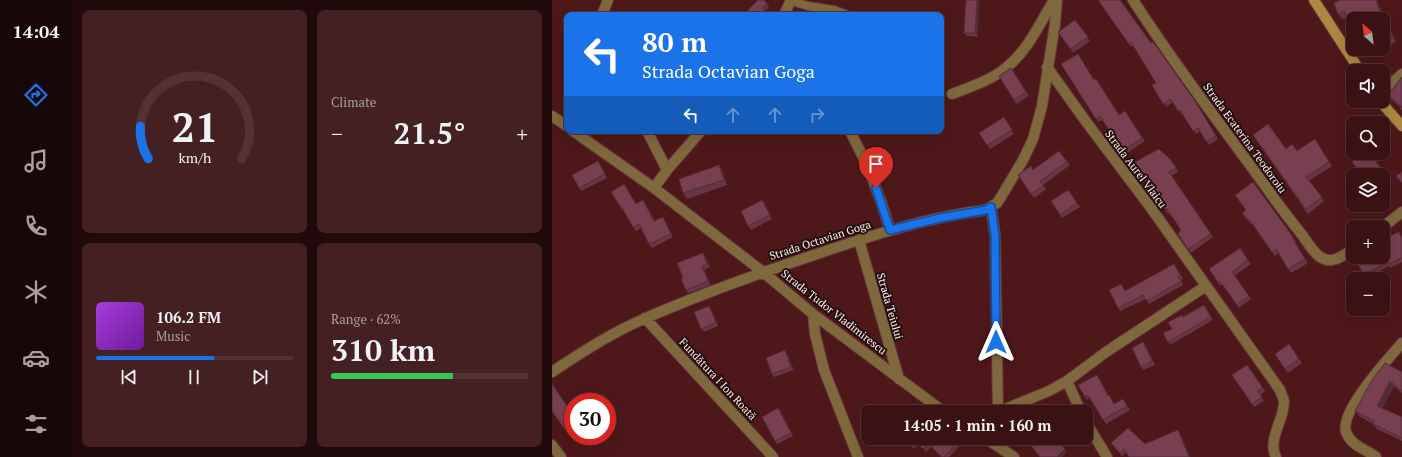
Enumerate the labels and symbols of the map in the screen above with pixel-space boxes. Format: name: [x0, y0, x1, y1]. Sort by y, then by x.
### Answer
north arrow: [1346, 12, 1390, 56]
street label: Strada Ecaterina Teodoroiu: [1200, 80, 1290, 196]
street label: Strada Aurel Vlaicu: [1102, 127, 1170, 211]
pin: [859, 147, 893, 188]
street label: Strada Octavian Goga: [768, 217, 873, 263]
street label: Strada Tudor Vladimirescu: [778, 266, 890, 358]
street label: Strada Teiului: [874, 271, 906, 341]
position arrow: [975, 321, 1017, 363]
street label: Fundătura I Ion Roată: [676, 335, 760, 423]
speed limit sign: 30: [564, 393, 616, 445]

